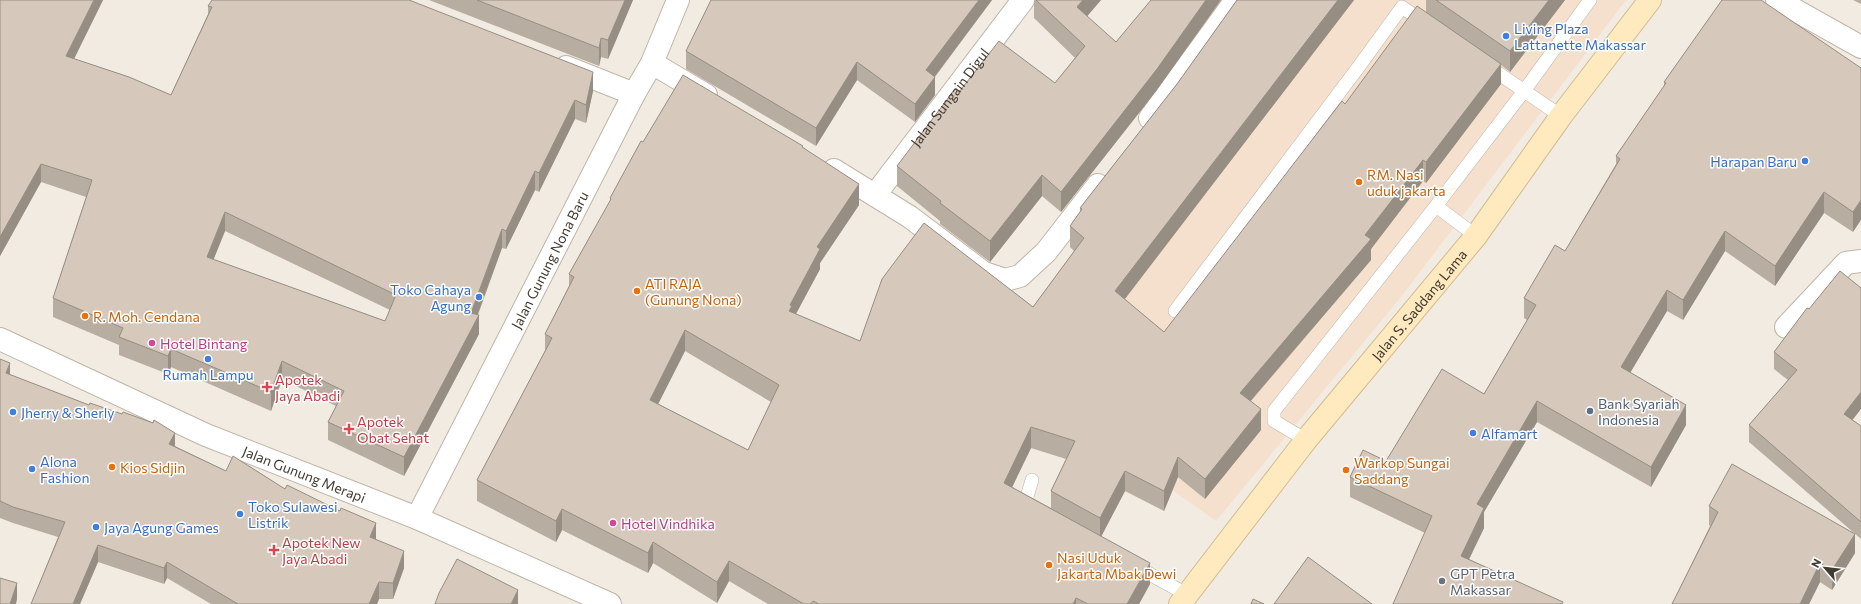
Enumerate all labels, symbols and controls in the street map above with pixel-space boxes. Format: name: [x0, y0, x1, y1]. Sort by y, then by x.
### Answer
place label: Living Plaza Lattanette Makassar: [1514, 20, 1646, 53]
marker: Living Plaza Lattanette Makassar: [1501, 31, 1511, 41]
street label: Jalan Sungain Digul: [907, 44, 992, 150]
place label: Harapan Baru: [1710, 153, 1797, 170]
marker: Harapan Baru: [1800, 156, 1810, 166]
place label: RM. Nasi uduk jakarta: [1367, 166, 1445, 199]
marker: RM. Nasi uduk jakarta: [1354, 177, 1364, 187]
street label: Jalan Gunung Nona Baru: [507, 188, 591, 331]
street label: Jalan S. Saddang Lama: [1368, 246, 1470, 364]
place label: ATI RAJA (Gunung Nona): [645, 275, 742, 308]
place label: Toko Cahaya Agung: [390, 281, 471, 314]
marker: ATI RAJA (Gunung Nona): [632, 286, 642, 296]
marker: Toko Cahaya Agung: [474, 292, 484, 302]
place label: R. Moh. Cendana: [93, 308, 200, 325]
marker: R. Moh. Cendana: [80, 311, 90, 321]
place label: Hotel Bintang: [160, 335, 248, 352]
marker: Hotel Bintang: [147, 338, 157, 348]
marker: Rumah Lampu: [203, 354, 213, 364]
place label: Rumah Lampu: [162, 366, 254, 383]
place label: Apotek Jaya Abadi: [275, 371, 340, 404]
marker: Apotek Jaya Abadi: [262, 382, 272, 392]
place label: Bank Syariah Indonesia: [1598, 395, 1680, 428]
place label: Jherry & Sherly: [21, 404, 115, 421]
marker: Bank Syariah Indonesia: [1585, 406, 1595, 416]
marker: Jherry & Sherly: [8, 407, 18, 417]
place label: Apotek Obat Sehat: [357, 413, 429, 446]
marker: Apotek Obat Sehat: [344, 424, 354, 434]
place label: Alfamart: [1481, 425, 1538, 442]
marker: Alfamart: [1468, 428, 1478, 438]
street label: Jalan Gunung Merapi: [240, 442, 368, 506]
place label: Alona Fashion: [40, 453, 89, 486]
place label: Warkop Sungai Saddang: [1354, 454, 1450, 487]
place label: Kios Sidjin: [120, 459, 185, 476]
marker: Kios Sidjin: [107, 462, 117, 472]
marker: Alona Fashion: [27, 464, 37, 474]
marker: Warkop Sungai Saddang: [1341, 465, 1351, 475]
place label: Toko Sulawesi Listrik: [248, 498, 338, 531]
marker: Toko Sulawesi Listrik: [235, 509, 245, 519]
place label: Hotel Vindhika: [621, 515, 715, 532]
marker: Hotel Vindhika: [608, 518, 618, 528]
place label: Jaya Agung Games: [104, 519, 219, 536]
marker: Jaya Agung Games: [91, 522, 101, 532]
place label: Apotek New Jaya Abadi: [282, 534, 360, 567]
marker: Apotek New Jaya Abadi: [269, 545, 279, 555]
north arrow: [1805, 548, 1845, 588]
place label: Nasi Uduk Jakarta Mbak Dewi: [1057, 549, 1176, 582]
text: N: [1808, 556, 1823, 570]
marker: Nasi Uduk Jakarta Mbak Dewi: [1044, 560, 1054, 570]
place label: GPT Petra Makassar: [1450, 565, 1515, 598]
marker: GPT Petra Makassar: [1437, 576, 1447, 586]

